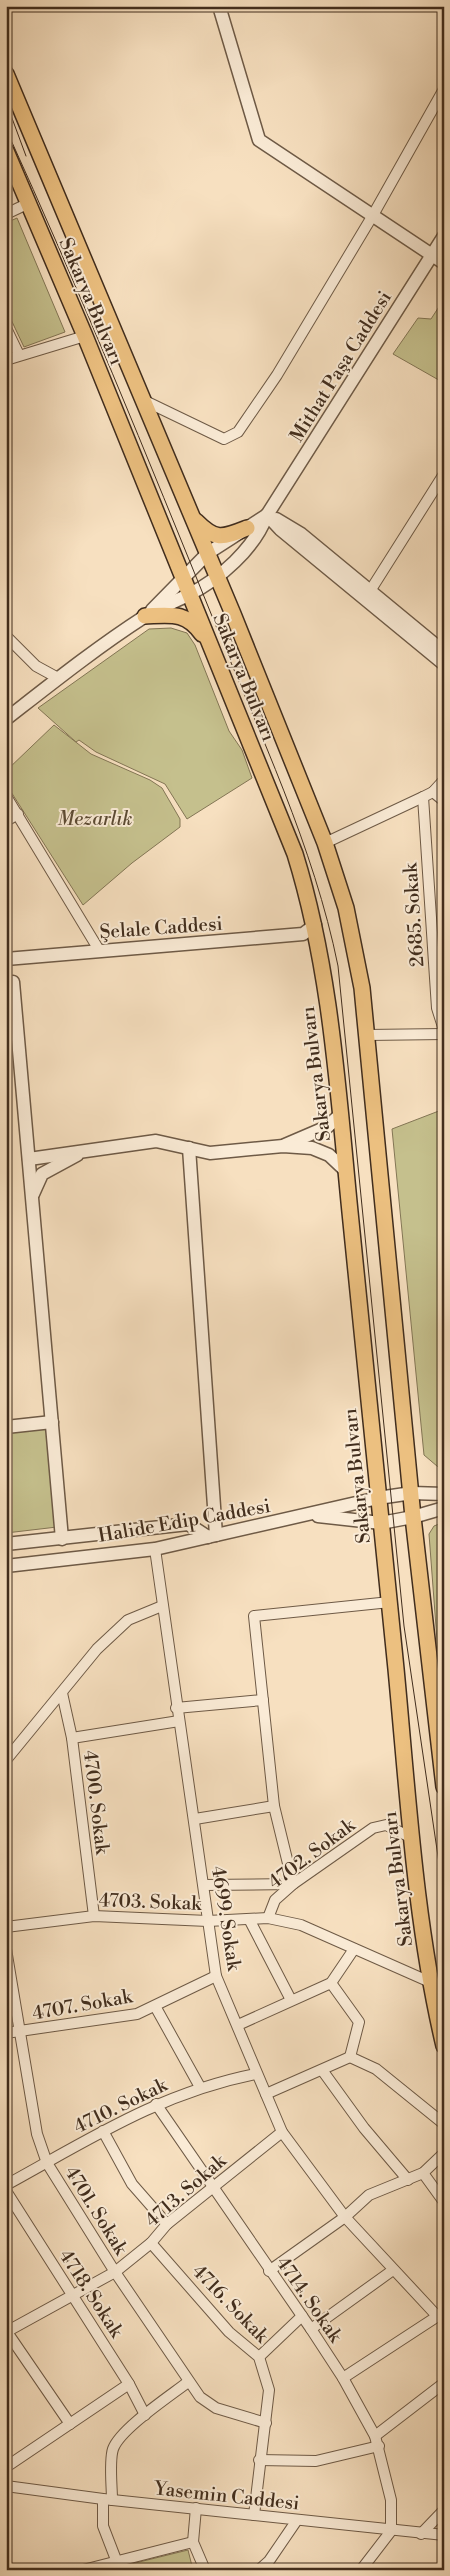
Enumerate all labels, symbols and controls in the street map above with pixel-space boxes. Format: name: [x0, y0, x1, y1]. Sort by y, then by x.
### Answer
street label: Sakarya Bulvarı: [54, 234, 129, 369]
street label: Mithat Paşa Caddesi: [285, 287, 397, 446]
street label: Sakarya Bulvarı: [208, 610, 281, 745]
park label: Mezarlık: [58, 807, 132, 831]
street label: 2685. Sokak: [398, 861, 430, 968]
street label: Şelale Caddesi: [99, 912, 223, 944]
street label: Sakarya Bulvarı: [296, 1005, 336, 1143]
street label: Sakarya Bulvarı: [338, 1407, 376, 1545]
street label: Halide Edip Caddesi: [96, 1494, 272, 1548]
street label: 4700. Sokak: [78, 1749, 114, 1857]
street label: Sakarya Bulvarı: [378, 1810, 418, 1948]
street label: 4702. Sokak: [263, 1813, 361, 1894]
street label: 4699. Sokak: [206, 1864, 246, 1973]
street label: 4703. Sokak: [98, 1888, 203, 1916]
street label: 4707. Sokak: [30, 1984, 135, 2026]
street label: 4710. Sokak: [70, 2073, 172, 2139]
street label: 4713. Sokak: [140, 2148, 232, 2232]
street label: 4701. Sokak: [59, 2162, 133, 2260]
street label: 4718. Sokak: [54, 2245, 129, 2343]
street label: 4714. Sokak: [271, 2252, 348, 2348]
street label: 4716. Sokak: [187, 2260, 274, 2349]
street label: Yasemin Caddesi: [152, 2476, 301, 2516]

